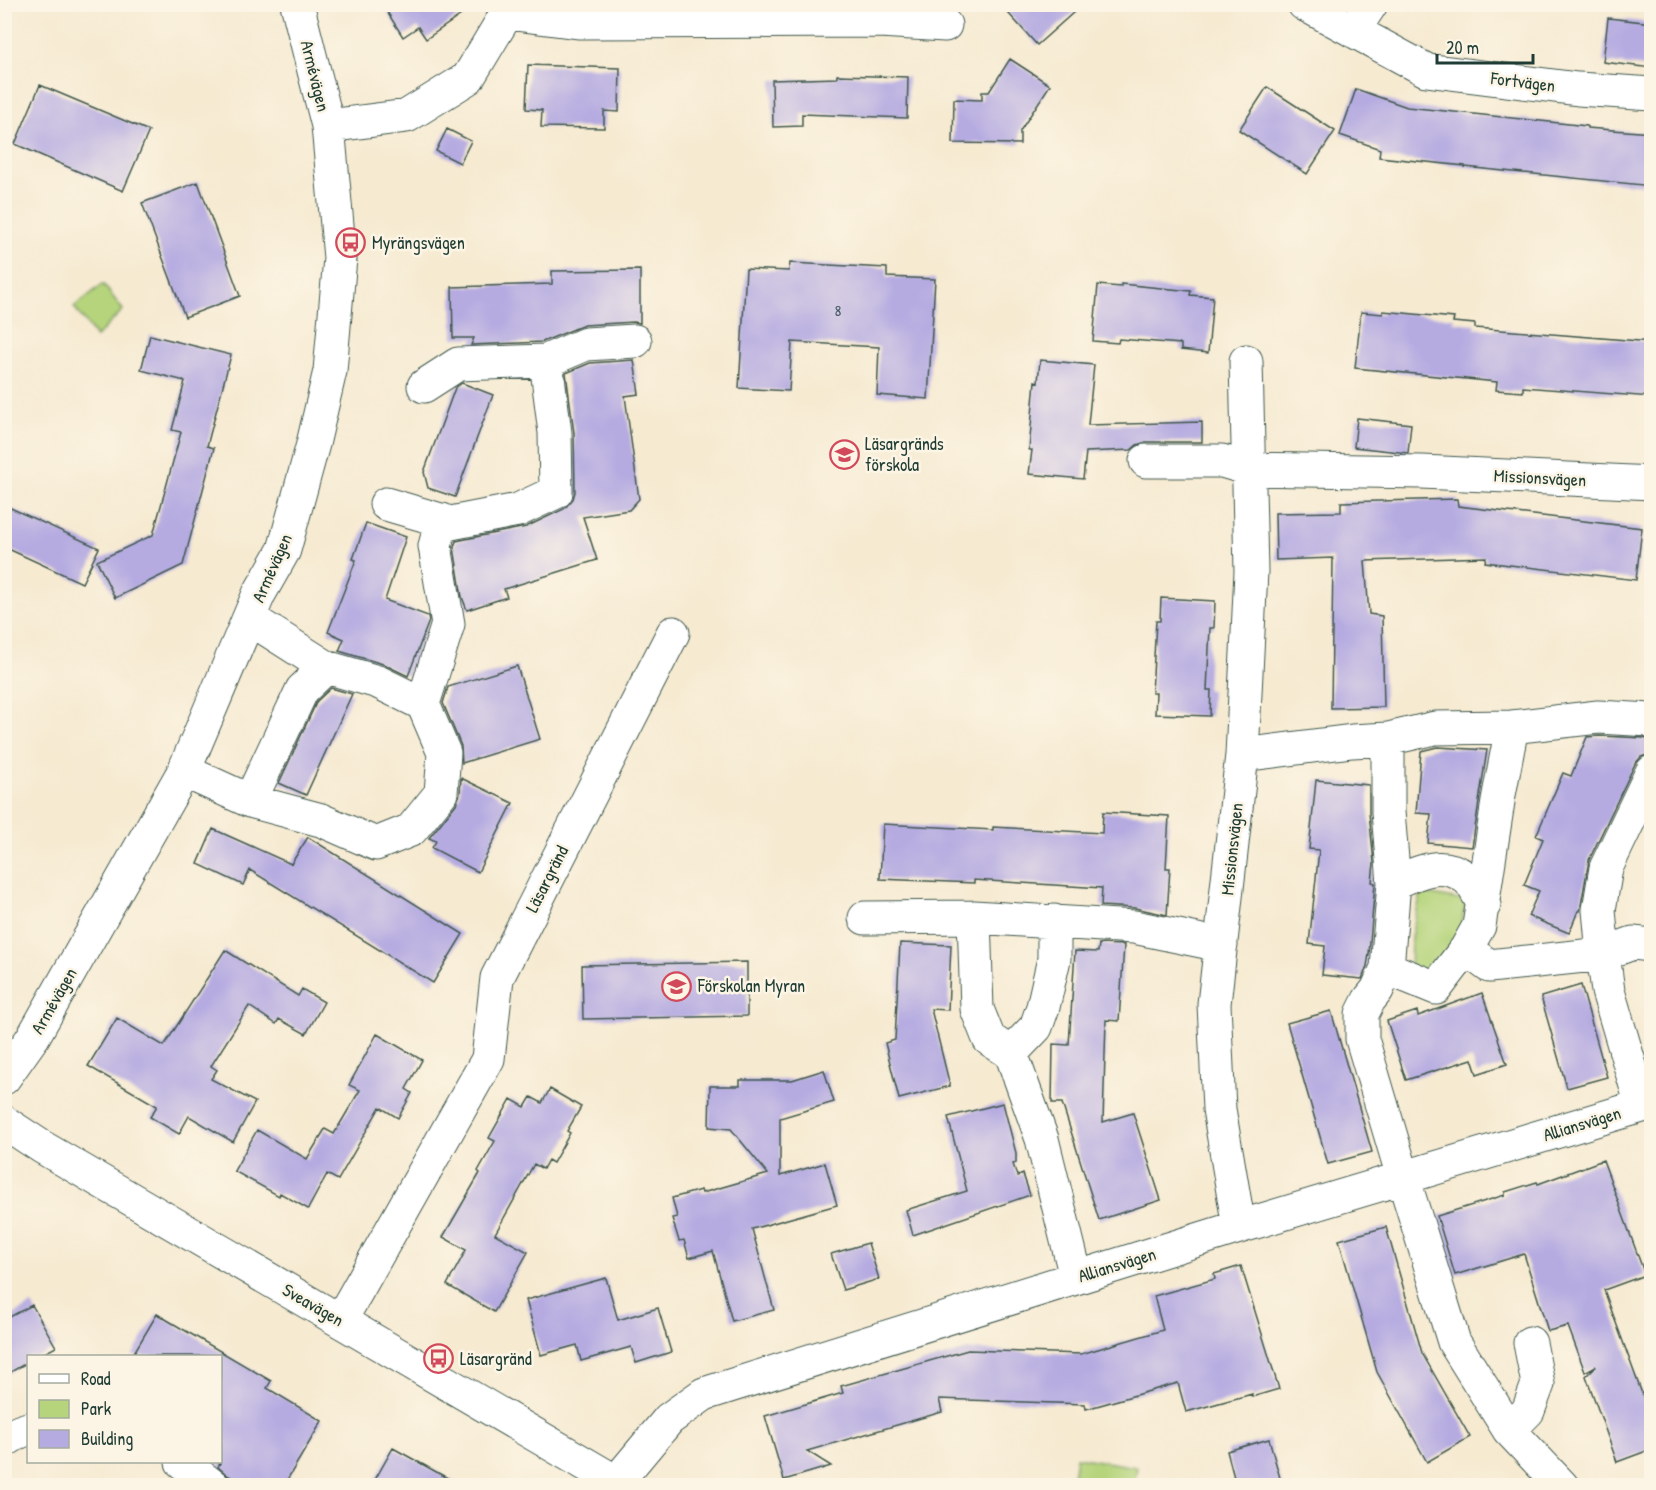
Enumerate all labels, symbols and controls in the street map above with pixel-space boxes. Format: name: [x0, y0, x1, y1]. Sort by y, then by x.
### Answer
scale bar: [1437, 27, 1533, 65]
text: 20 m: [1446, 35, 1479, 60]
street label: Armévägen: [295, 38, 336, 114]
street label: Fortvägen: [1488, 65, 1557, 98]
bus stop icon: Myrängsvägen: [335, 227, 367, 259]
place label: Myrängsvägen: [372, 230, 465, 255]
house number: 8: [835, 300, 841, 321]
place label: Läsargränds förskola: [865, 431, 944, 477]
school or university icon: Läsargränds förskola: [828, 438, 860, 470]
street label: Missionsvägen: [1493, 463, 1587, 492]
street label: Armévägen: [245, 530, 298, 606]
street label: Missionsvägen: [1214, 802, 1249, 896]
street label: Läsargränd: [519, 841, 574, 916]
street label: Armévägen: [25, 963, 83, 1038]
school or university icon: Förskolan Myran: [661, 970, 693, 1002]
place label: Förskolan Myran: [697, 973, 805, 998]
street label: Alliansvägen: [1540, 1100, 1624, 1147]
street label: Alliansvägen: [1075, 1241, 1159, 1288]
street label: Sveavägen: [278, 1277, 349, 1332]
bus stop icon: Läsargränd: [423, 1343, 455, 1375]
place label: Läsargränd: [460, 1346, 532, 1371]
legend: [27, 1355, 222, 1463]
text: Road: [81, 1366, 111, 1391]
text: Park: [81, 1396, 112, 1421]
text: Building: [81, 1426, 133, 1451]

